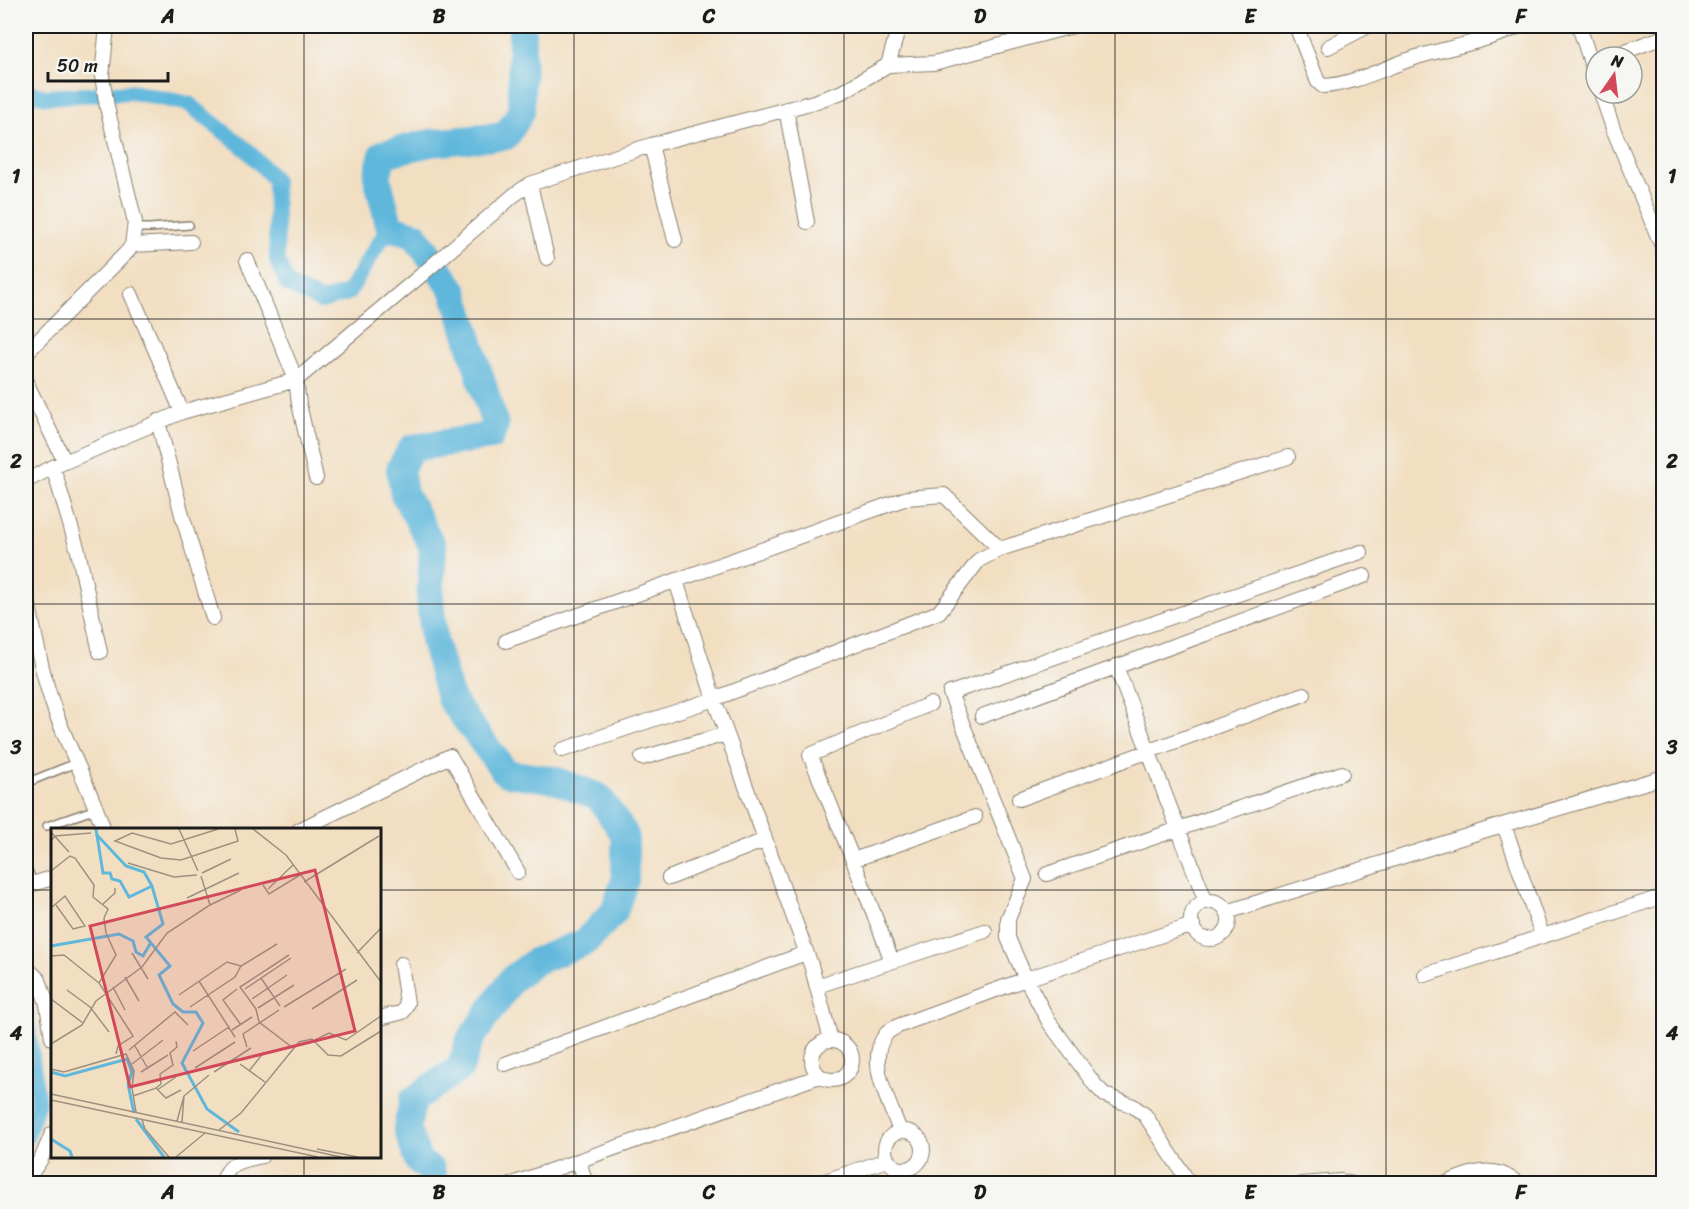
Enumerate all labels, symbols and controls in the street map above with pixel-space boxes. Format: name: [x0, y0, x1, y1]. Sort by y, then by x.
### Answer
text: A: [160, 0, 175, 34]
text: B: [433, 0, 446, 34]
text: C: [702, 0, 716, 34]
text: D: [974, 0, 987, 34]
text: E: [1244, 0, 1257, 34]
text: F: [1515, 0, 1528, 34]
scale bar: [48, 45, 168, 83]
north arrow: [1584, 45, 1644, 105]
text: N: [1608, 45, 1627, 77]
text: 50 m: [57, 50, 98, 82]
text: 1: [12, 159, 21, 194]
text: 1: [1668, 159, 1677, 194]
text: 2: [9, 444, 22, 479]
text: 2: [1665, 444, 1678, 479]
text: 3: [10, 730, 22, 765]
text: 3: [1666, 730, 1678, 765]
inset map: [51, 828, 381, 1158]
text: 4: [9, 1016, 23, 1051]
text: 4: [1665, 1016, 1679, 1051]
text: A: [160, 1175, 175, 1209]
text: B: [433, 1175, 446, 1209]
text: C: [702, 1175, 716, 1209]
text: D: [974, 1175, 987, 1209]
text: E: [1244, 1175, 1257, 1209]
text: F: [1515, 1175, 1528, 1209]

